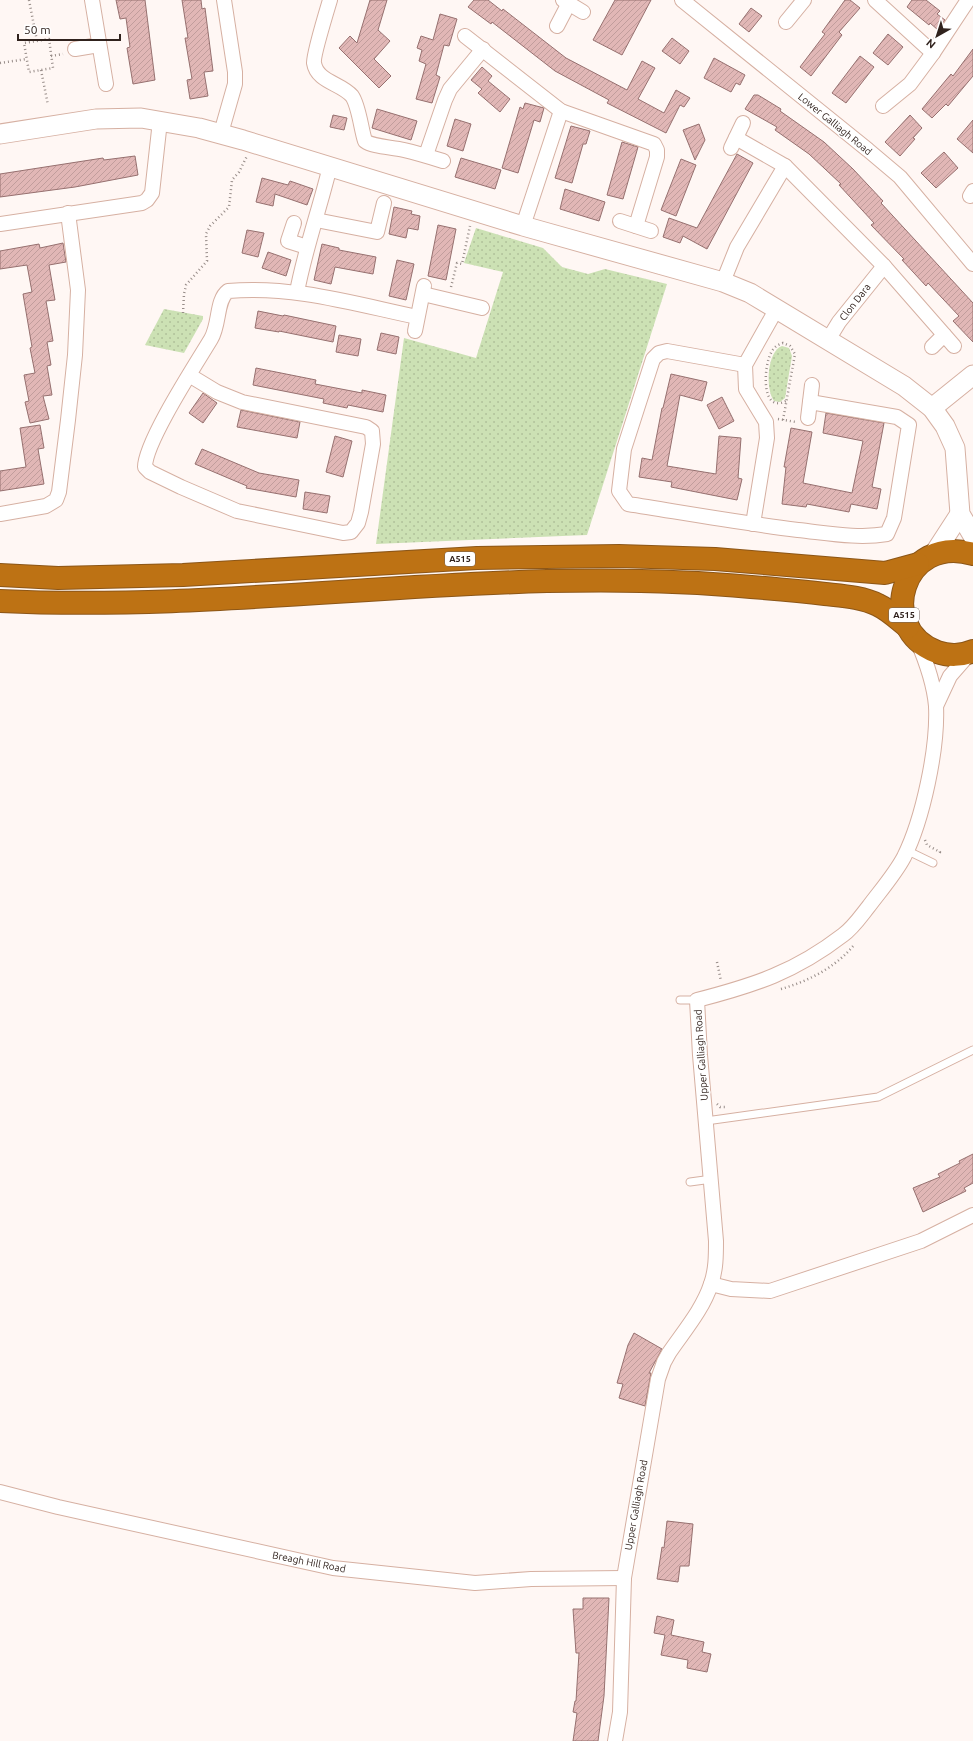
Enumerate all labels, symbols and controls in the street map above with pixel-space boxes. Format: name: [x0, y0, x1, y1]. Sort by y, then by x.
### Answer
scale bar: [18, 16, 120, 42]
north arrow: [917, 16, 957, 56]
text: 50 m: [24, 23, 51, 36]
text: N: [924, 37, 938, 51]
street label: Lower Galliagh Road: [796, 91, 874, 157]
street label: Clon Dara: [837, 281, 873, 323]
road number: A515: [445, 552, 475, 566]
road number: A515: [889, 608, 919, 622]
street label: Upper Galliagh Road: [692, 1009, 710, 1101]
street label: Upper Galliagh Road: [623, 1459, 649, 1551]
street label: Breagh Hill Road: [271, 1549, 347, 1575]

